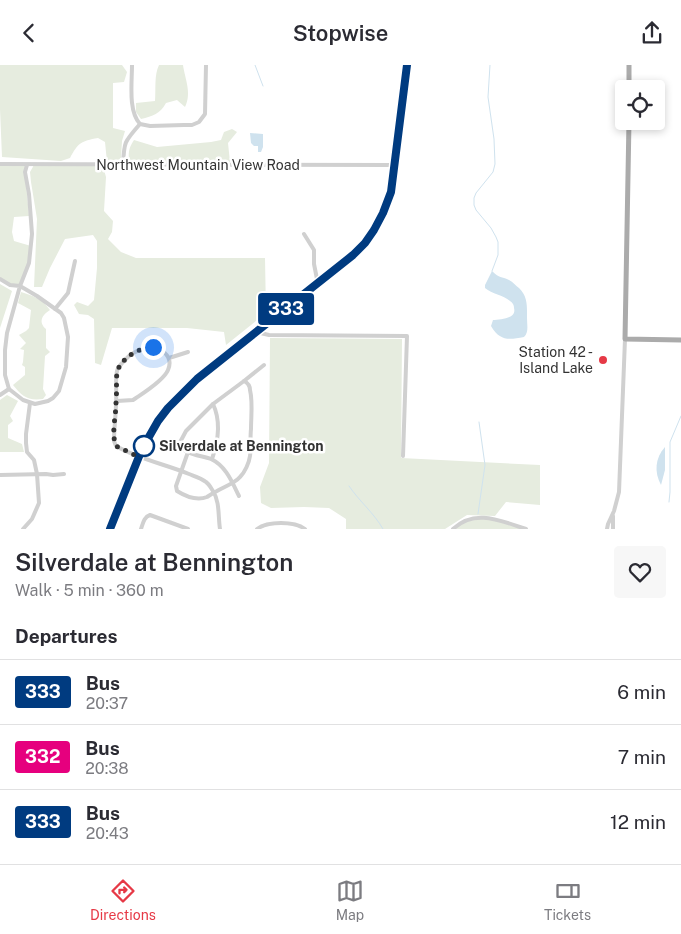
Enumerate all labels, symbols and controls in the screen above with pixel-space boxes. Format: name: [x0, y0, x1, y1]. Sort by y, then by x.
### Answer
icon: back: [15, 19, 43, 47]
icon: share: [638, 19, 666, 47]
text: Stopwise: [293, 20, 388, 46]
map controls: [615, 80, 665, 130]
button: locate: [615, 80, 665, 130]
street label: Northwest Mountain View Road: [96, 157, 300, 173]
line badge: 333: [257, 293, 315, 325]
text: 333: [268, 298, 304, 319]
your location: [141, 335, 166, 360]
place label: Station 42 - Island Lake: [518, 344, 593, 376]
marker: Station 42 - Island Lake: [597, 354, 609, 366]
marker: Silverdale at Bennington: [133, 435, 155, 457]
place label: Silverdale at Bennington: [159, 438, 324, 454]
button: heart: [614, 546, 666, 598]
text: Silverdale at Bennington: [15, 548, 293, 576]
text: Walk · 5 min · 360 m: [15, 581, 163, 600]
text: Departures: [15, 625, 118, 647]
text: Bus: [86, 672, 120, 694]
text: 333: [25, 681, 61, 702]
text: 6 min: [617, 681, 666, 703]
text: 20:37: [86, 694, 128, 713]
text: Bus: [85, 737, 120, 759]
text: 332: [25, 746, 60, 767]
text: 7 min: [618, 746, 666, 768]
text: 20:38: [85, 759, 129, 778]
text: Bus: [86, 802, 120, 824]
text: 333: [25, 811, 61, 832]
text: 12 min: [610, 811, 666, 833]
text: 20:43: [86, 824, 129, 843]
tab: Directions: [90, 877, 156, 923]
tab: Map: [336, 877, 364, 923]
tab: Tickets: [544, 877, 591, 923]

